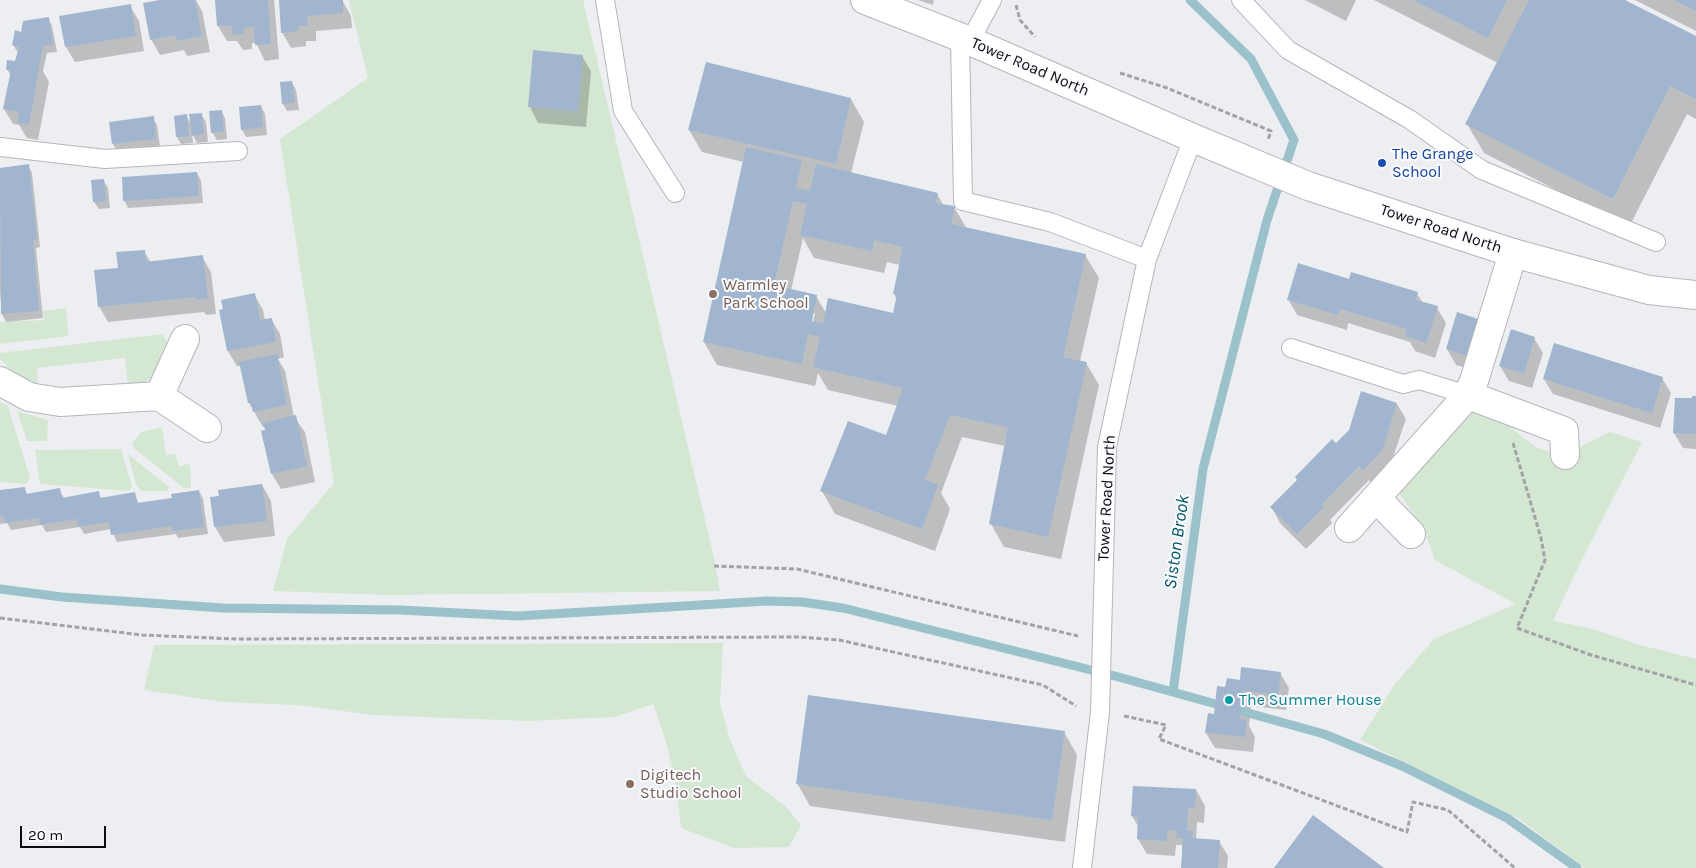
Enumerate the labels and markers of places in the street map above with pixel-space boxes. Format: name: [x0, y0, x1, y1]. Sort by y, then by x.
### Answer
place label: The Grange School: [1392, 144, 1473, 182]
marker: The Grange School: [1376, 157, 1388, 169]
place label: Warmley Park School: [723, 275, 809, 313]
marker: Warmley Park School: [707, 288, 719, 300]
place label: The Summer House: [1239, 690, 1382, 710]
marker: The Summer House: [1223, 694, 1235, 706]
place label: Digitech Studio School: [640, 765, 742, 803]
marker: Digitech Studio School: [624, 778, 636, 790]

